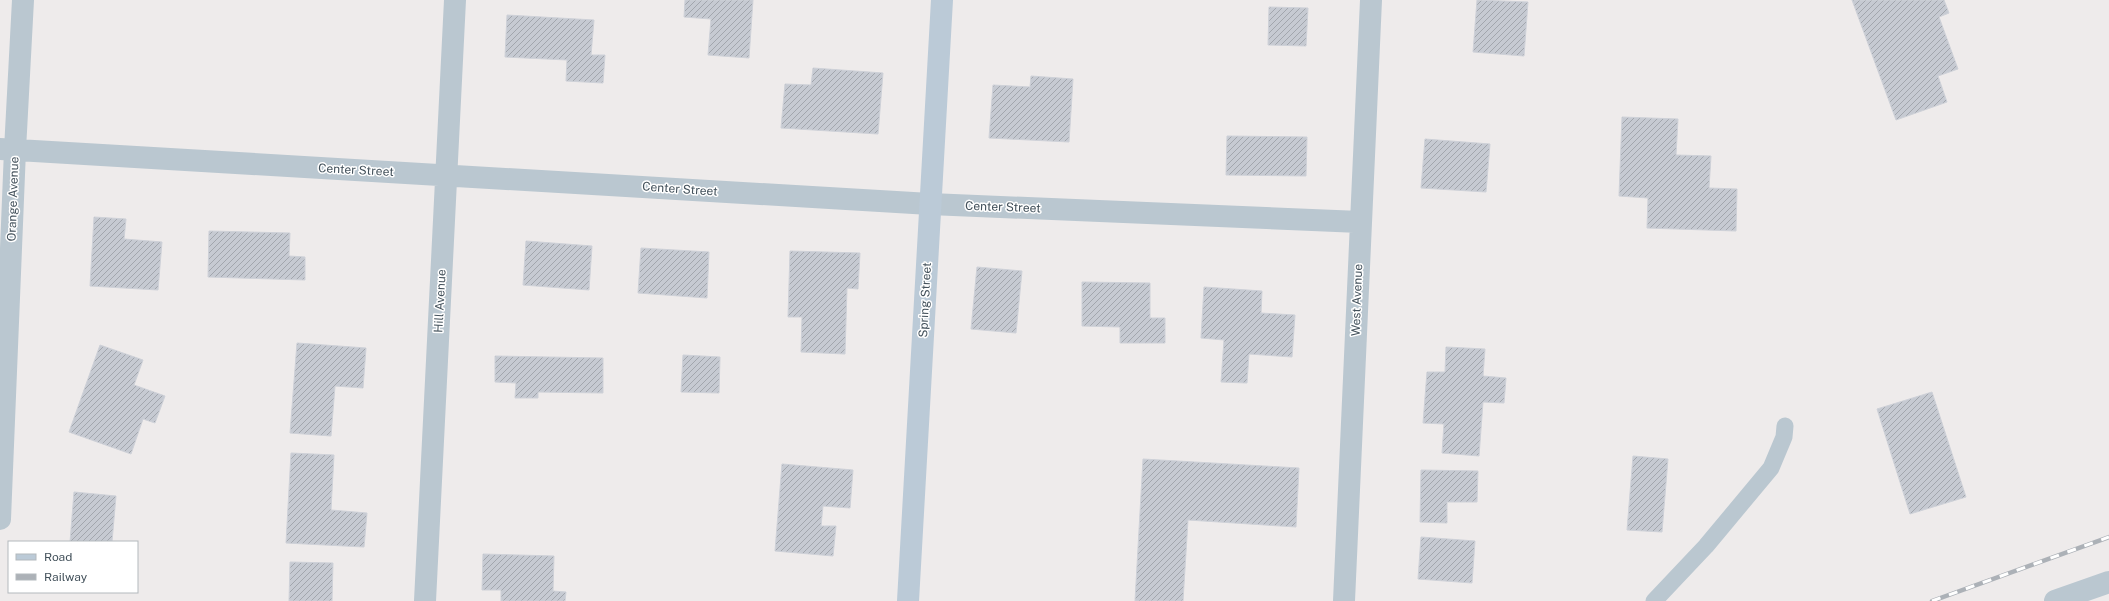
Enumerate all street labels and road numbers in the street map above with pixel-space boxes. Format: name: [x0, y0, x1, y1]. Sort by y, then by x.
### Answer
street label: Orange Avenue: [5, 156, 21, 242]
street label: Center Street: [318, 161, 394, 179]
street label: Center Street: [642, 179, 719, 199]
street label: Center Street: [965, 199, 1041, 215]
street label: Spring Street: [916, 262, 934, 338]
street label: West Avenue: [1349, 263, 1365, 336]
street label: Hill Avenue: [431, 269, 449, 333]

